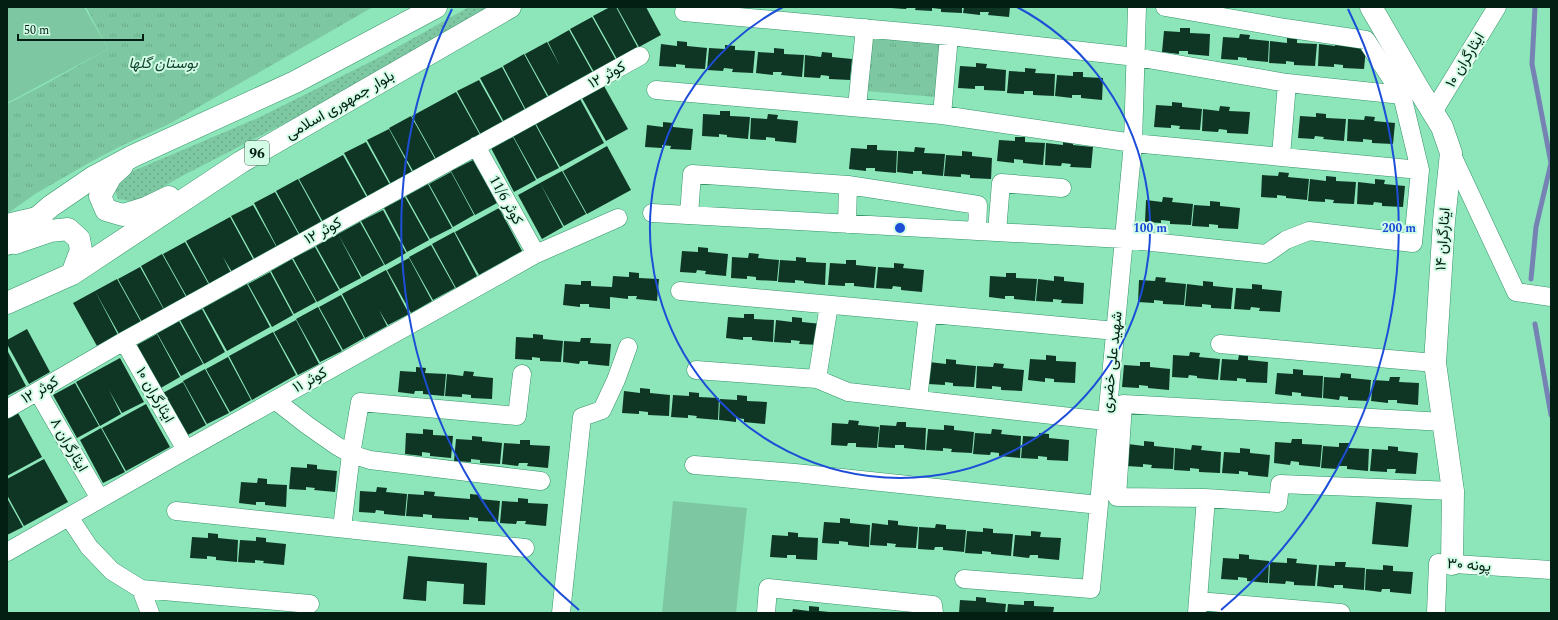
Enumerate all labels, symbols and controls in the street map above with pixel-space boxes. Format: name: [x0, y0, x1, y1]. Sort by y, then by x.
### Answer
scale bar: [18, 16, 143, 42]
text: 50 m: [24, 21, 49, 40]
street label: ایثارگران ۱۰: [1439, 28, 1491, 92]
park label: بوستان گلها: [128, 52, 198, 75]
street label: کوثر ۱۲: [584, 55, 630, 95]
street label: بلوار جمهوری اسلامی: [281, 64, 399, 146]
road number: 96: [245, 141, 269, 165]
street label: کوثر 11/6: [483, 171, 529, 229]
street label: ایثارگران ۱۴: [1429, 207, 1457, 271]
street label: کوثر ۱۲: [300, 211, 346, 251]
text: 100 m: [1133, 219, 1167, 238]
text: 200 m: [1382, 219, 1416, 238]
centre of rings: [893, 221, 907, 235]
street label: شهید علی خضری: [1095, 310, 1129, 414]
street label: کوثر ۱۱: [289, 361, 332, 399]
street label: ایثارگران ۱۰: [130, 363, 180, 427]
street label: کوثر ۱۲: [17, 370, 63, 410]
street label: ایثارگران ۸: [44, 414, 94, 476]
street label: پونه ۳۰: [1446, 552, 1492, 578]

